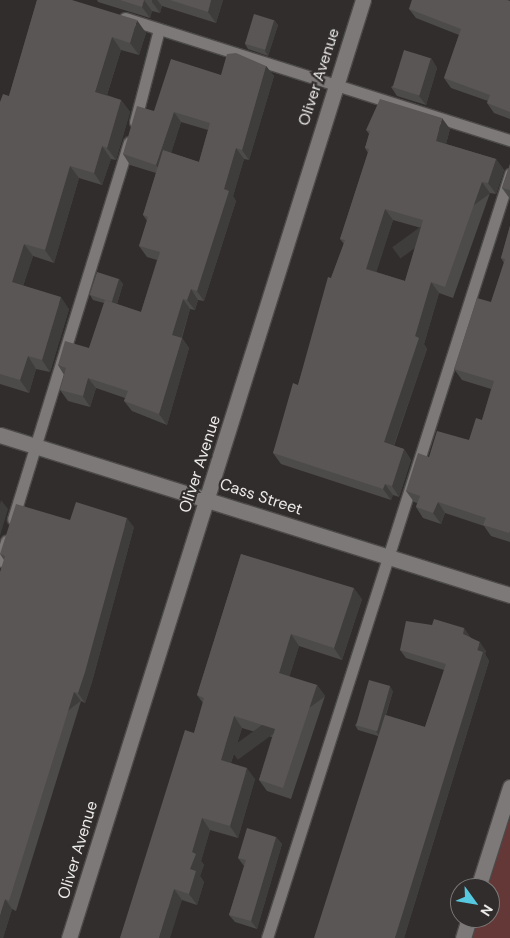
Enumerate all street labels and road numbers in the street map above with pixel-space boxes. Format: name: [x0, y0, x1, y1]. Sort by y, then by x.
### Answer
street label: Oliver Avenue: [294, 26, 344, 128]
street label: Oliver Avenue: [175, 413, 225, 515]
street label: Cass Street: [217, 475, 305, 519]
street label: Oliver Avenue: [54, 799, 102, 901]

